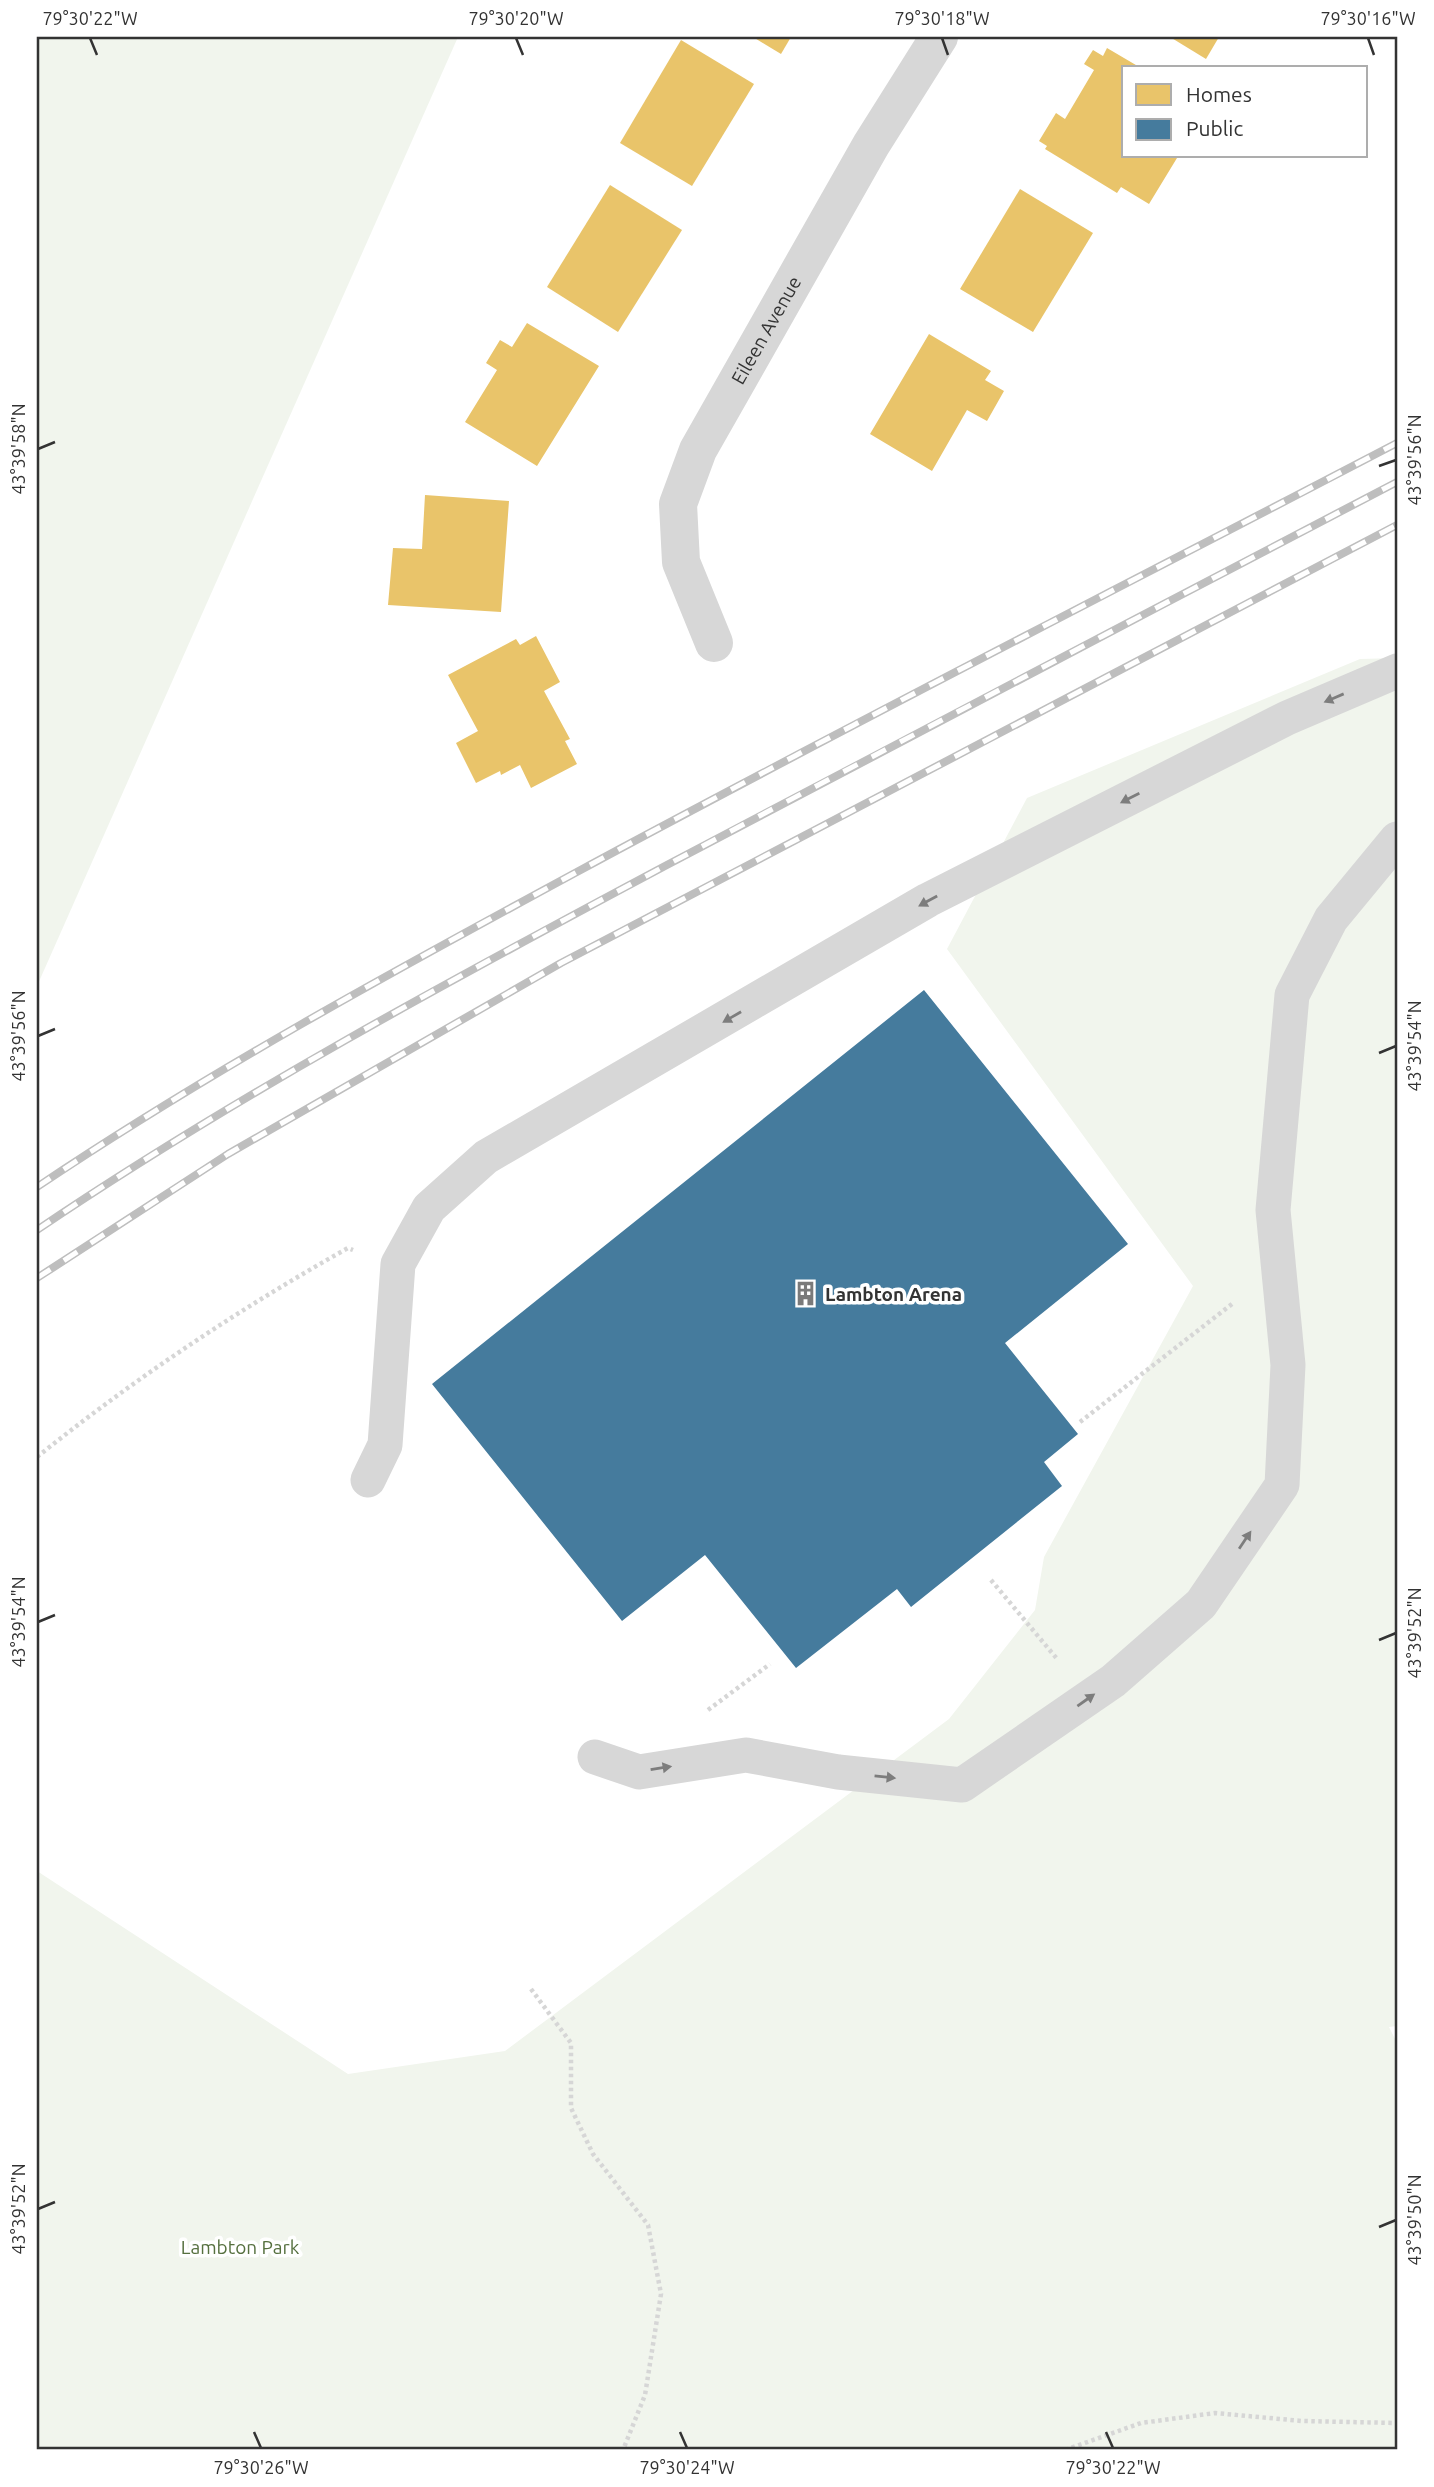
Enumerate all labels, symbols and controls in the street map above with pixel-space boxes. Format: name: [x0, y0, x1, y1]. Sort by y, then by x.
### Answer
text: 79°30'22"W: [42, 8, 138, 28]
text: 79°30'20"W: [468, 8, 564, 28]
text: 79°30'18"W: [894, 8, 990, 28]
text: 79°30'16"W: [1320, 8, 1416, 28]
legend: [1122, 66, 1368, 158]
text: Homes: [1186, 82, 1252, 106]
text: Public: [1186, 116, 1243, 140]
street label: Eileen Avenue: [727, 272, 805, 388]
text: 43°39'58"N: [8, 403, 28, 495]
text: 43°39'56"N: [1404, 414, 1424, 506]
one-way arrow: [1324, 692, 1345, 703]
one-way arrow: [1120, 792, 1140, 804]
one-way arrow: [918, 895, 937, 907]
text: 43°39'56"N: [8, 990, 28, 1082]
text: 43°39'54"N: [1404, 1000, 1424, 1092]
one-way arrow: [722, 1011, 741, 1023]
building icon: Lambton Arena: [791, 1280, 819, 1308]
place label: Lambton Arena: [825, 1283, 962, 1305]
one-way arrow: [1238, 1531, 1252, 1549]
text: 43°39'54"N: [8, 1576, 28, 1668]
text: 43°39'52"N: [1404, 1587, 1424, 1679]
one-way arrow: [1077, 1693, 1095, 1707]
one-way arrow: [650, 1762, 672, 1773]
one-way arrow: [874, 1772, 896, 1783]
text: 43°39'52"N: [8, 2163, 28, 2255]
text: 43°39'50"N: [1404, 2174, 1424, 2266]
park label: Lambton Park: [181, 2236, 300, 2258]
text: 79°30'26"W: [213, 2457, 309, 2477]
text: 79°30'24"W: [639, 2457, 735, 2477]
text: 79°30'22"W: [1065, 2457, 1161, 2477]

